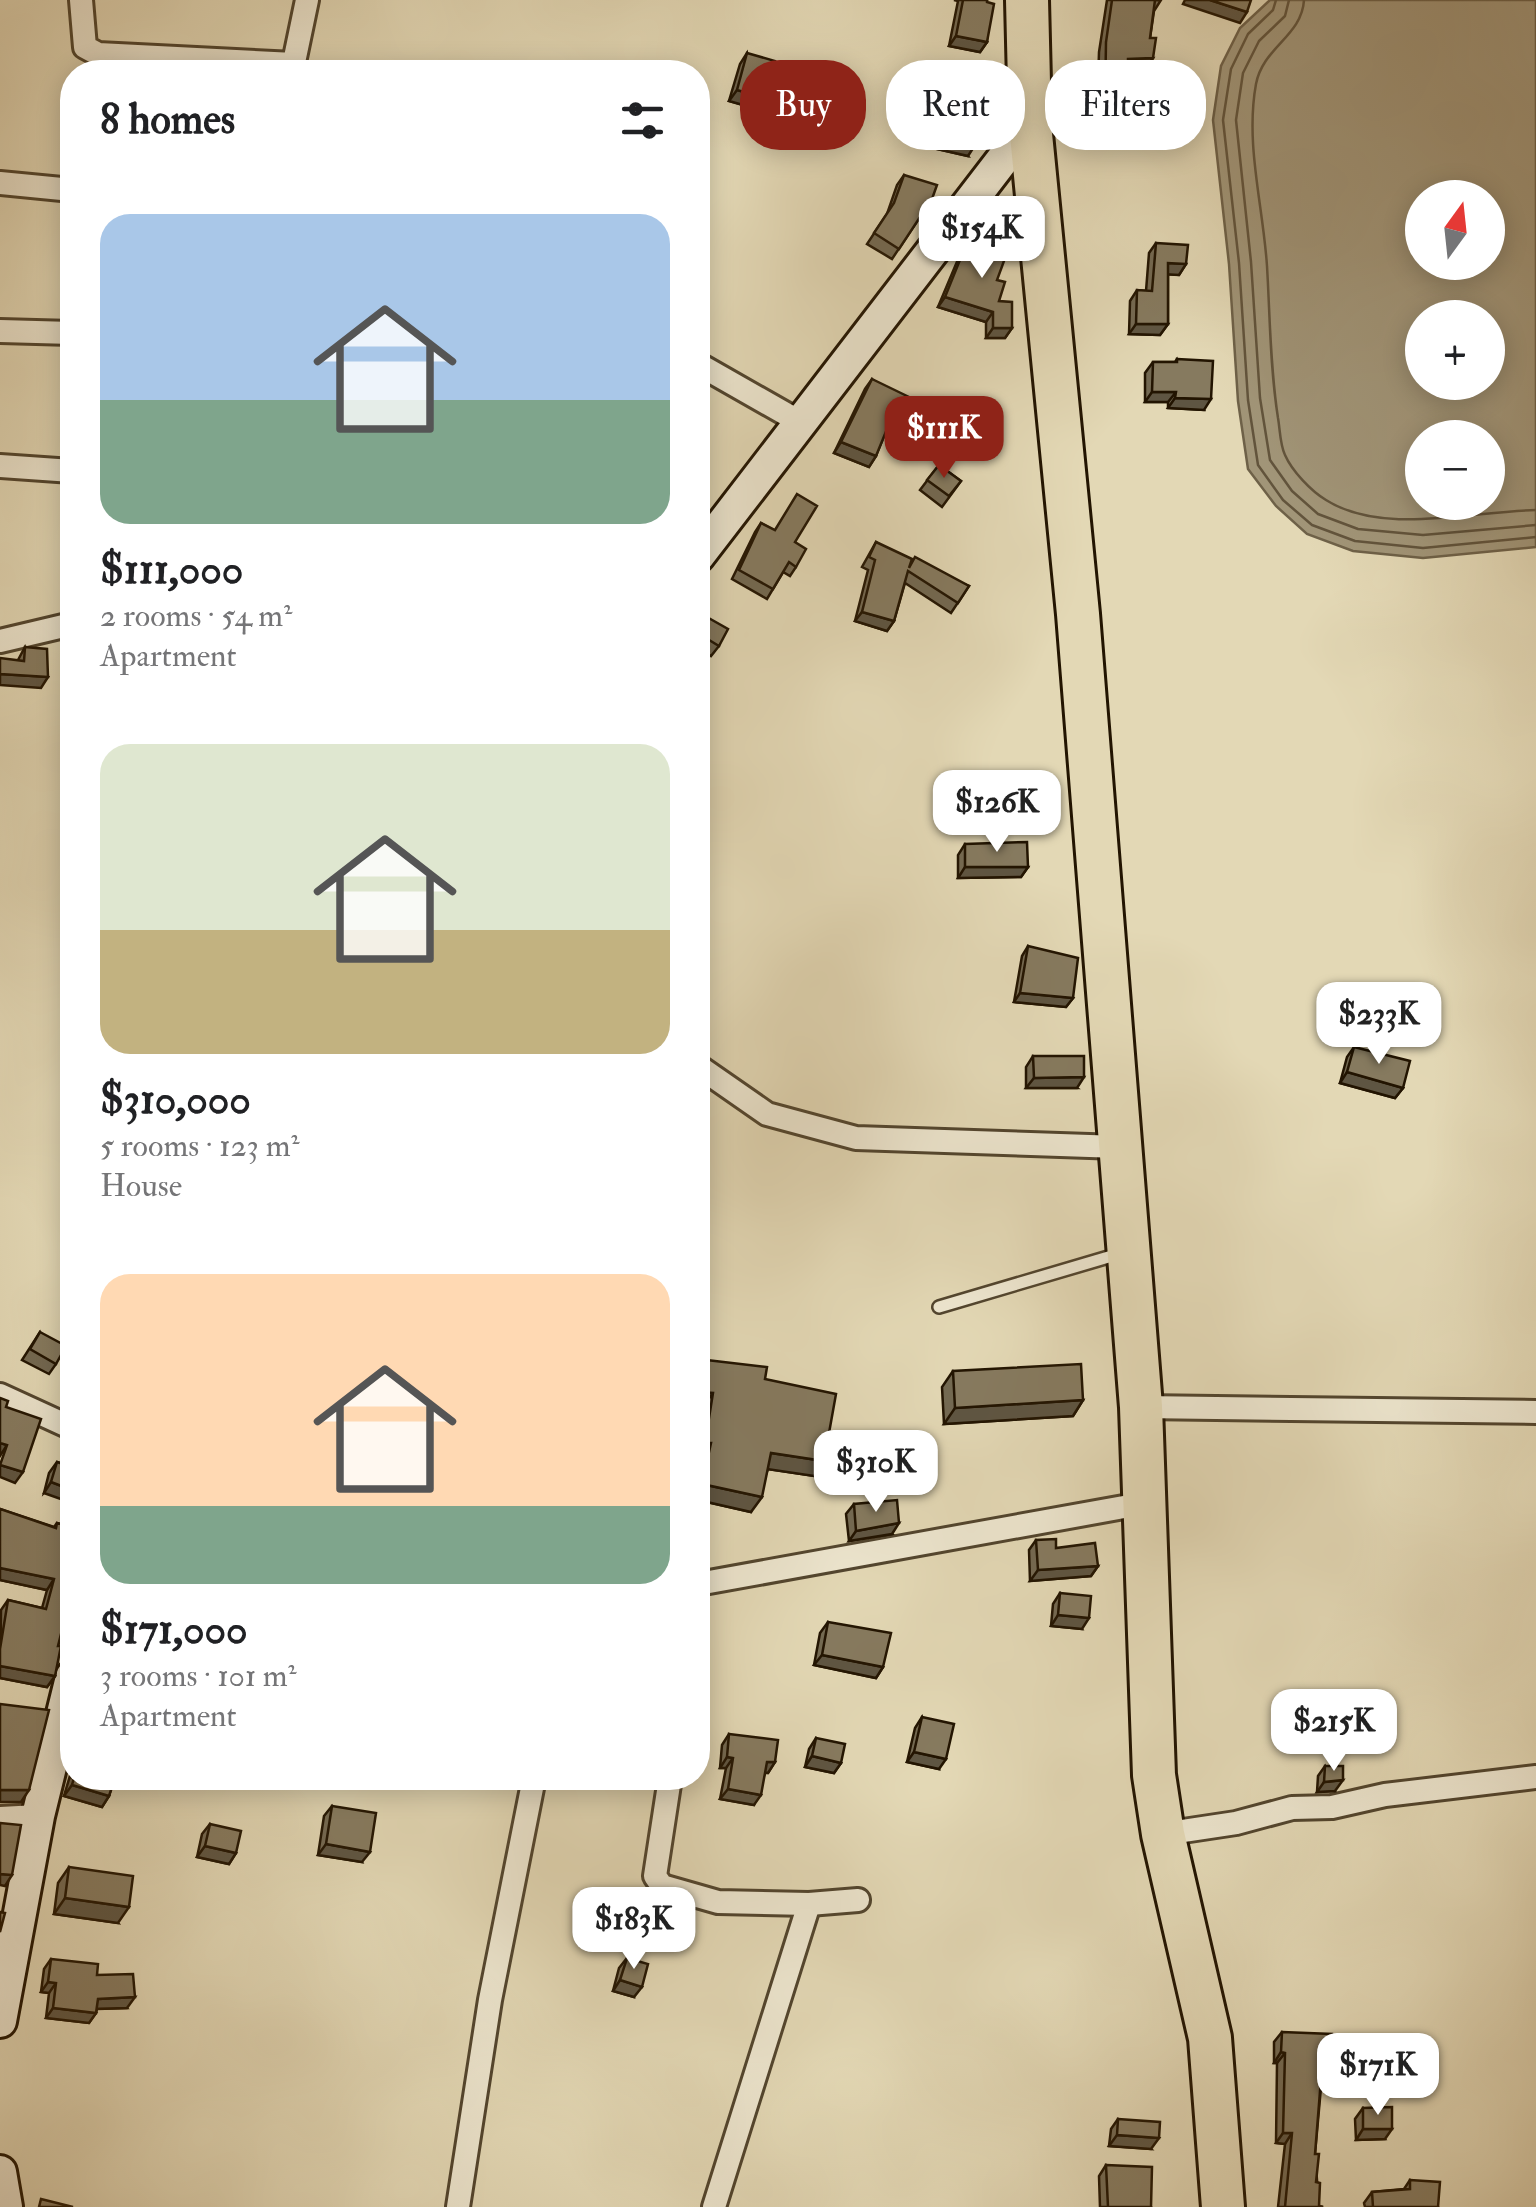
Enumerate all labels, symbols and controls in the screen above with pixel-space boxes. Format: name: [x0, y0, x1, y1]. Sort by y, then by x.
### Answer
chip: Buy: [740, 60, 866, 150]
chip: Rent: [886, 60, 1025, 150]
chip: Filters: [1045, 60, 1206, 150]
icon: filters: [615, 93, 670, 148]
text: 8 homes: [100, 94, 235, 146]
north arrow: [1405, 180, 1505, 280]
map controls: [1405, 180, 1505, 520]
pin: $154K: [912, 196, 1052, 281]
text: $154K: [941, 208, 1023, 248]
icon: home: [295, 279, 475, 459]
button: +: [1405, 300, 1505, 400]
pin: $111K: [874, 396, 1014, 481]
text: $111K: [907, 408, 981, 448]
button: −: [1405, 420, 1505, 520]
text: $111,000: [100, 544, 243, 596]
text: 2 rooms · 54 m²: [100, 596, 292, 636]
text: Apartment: [100, 636, 237, 676]
pin: $126K: [927, 770, 1067, 855]
text: $126K: [955, 782, 1039, 822]
icon: home: [295, 809, 475, 989]
pin: $233K: [1309, 982, 1449, 1067]
text: $233K: [1338, 994, 1420, 1034]
text: $310,000: [100, 1074, 251, 1126]
text: 5 rooms · 123 m²: [100, 1126, 299, 1166]
text: House: [100, 1166, 182, 1206]
icon: home: [295, 1339, 475, 1519]
pin: $310K: [806, 1430, 946, 1515]
text: $310K: [836, 1442, 916, 1482]
text: $171,000: [100, 1604, 248, 1656]
text: 3 rooms · 101 m²: [100, 1656, 297, 1696]
pin: $215K: [1264, 1689, 1404, 1774]
text: Apartment: [100, 1696, 237, 1736]
text: $215K: [1293, 1701, 1375, 1741]
pin: $183K: [564, 1887, 704, 1972]
text: $183K: [594, 1899, 674, 1939]
pin: $171K: [1308, 2033, 1448, 2118]
text: $171K: [1339, 2045, 1417, 2085]

